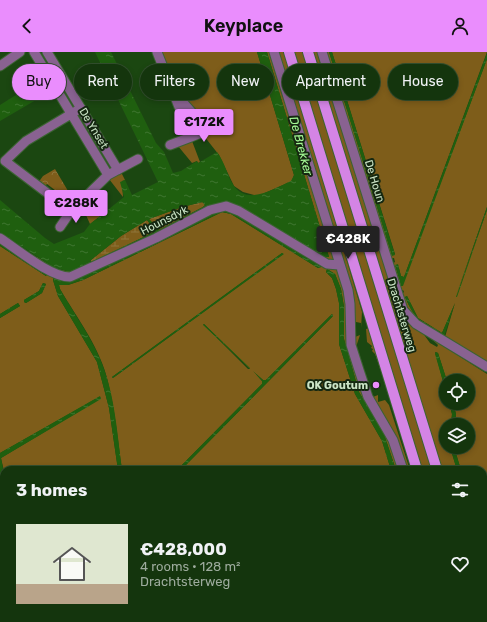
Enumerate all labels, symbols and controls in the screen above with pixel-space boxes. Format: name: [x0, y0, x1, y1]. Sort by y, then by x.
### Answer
icon: back: [16, 15, 38, 37]
text: Keyplace: [204, 15, 283, 37]
icon: person: [449, 15, 471, 37]
chip: Buy: [12, 64, 66, 100]
chip: Rent: [74, 64, 132, 100]
chip: Filters: [140, 64, 209, 100]
chip: New: [217, 64, 274, 100]
chip: Apartment: [282, 64, 380, 100]
chip: House: [388, 64, 458, 100]
street label: De Ynset: [76, 106, 111, 152]
pin: €172K: [176, 109, 232, 143]
text: €172K: [183, 114, 225, 129]
water label: De Brekker: [286, 115, 316, 177]
street label: De Houn: [362, 158, 387, 204]
pin: €288K: [48, 190, 104, 224]
text: €288K: [54, 195, 98, 210]
street label: Hounsdyk: [138, 203, 190, 238]
pin: €428K: [320, 226, 376, 260]
text: €428K: [326, 231, 370, 246]
street label: Drachtsterweg: [384, 277, 419, 354]
map controls: [439, 374, 475, 454]
button: locate: [439, 374, 475, 410]
place label: OK Goutum: [307, 379, 368, 392]
marker: OK Goutum: [371, 380, 381, 390]
button: layers: [439, 418, 475, 454]
icon: filters: [449, 479, 471, 501]
text: 3 homes: [16, 480, 87, 500]
text: €428,000: [140, 539, 227, 559]
icon: home: [48, 540, 96, 588]
icon: heart: [449, 553, 471, 575]
text: 4 rooms · 128 m²: [140, 559, 240, 574]
text: Drachtsterweg: [140, 574, 230, 589]

